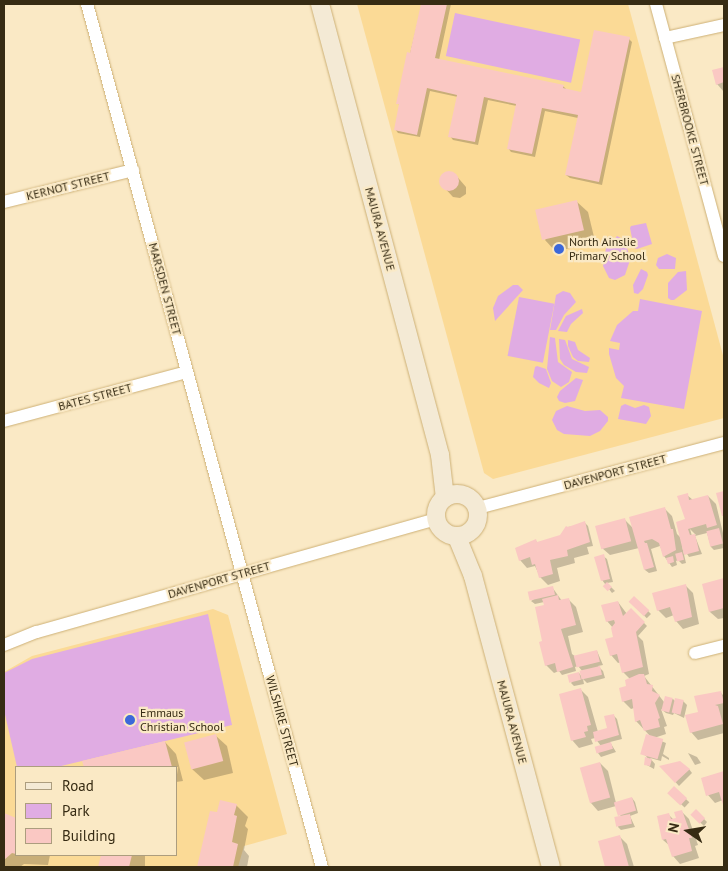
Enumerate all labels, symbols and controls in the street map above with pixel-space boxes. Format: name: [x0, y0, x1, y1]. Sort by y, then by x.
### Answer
street label: SHERBROOKE STREET: [668, 73, 712, 187]
street label: KERNOT STREET: [24, 169, 112, 203]
street label: MAJURA AVENUE: [362, 185, 398, 273]
place label: North Ainslie Primary School: [569, 235, 646, 263]
street label: MARSDEN STREET: [146, 241, 184, 337]
marker: North Ainslie Primary School: [553, 243, 565, 255]
street label: BATES STREET: [57, 380, 133, 414]
street label: DAVENPORT STREET: [562, 451, 668, 493]
street label: DAVENPORT STREET: [166, 558, 272, 602]
street label: WILSHIRE STREET: [263, 674, 301, 768]
street label: MAJURA AVENUE: [494, 678, 530, 766]
place label: Emmaus Christian School: [140, 706, 223, 734]
marker: Emmaus Christian School: [124, 714, 136, 726]
legend: [15, 766, 178, 856]
text: Road: [62, 776, 94, 795]
text: Park: [62, 801, 90, 820]
north arrow: [663, 806, 713, 856]
text: N: [664, 821, 683, 834]
text: Building: [62, 826, 116, 845]

